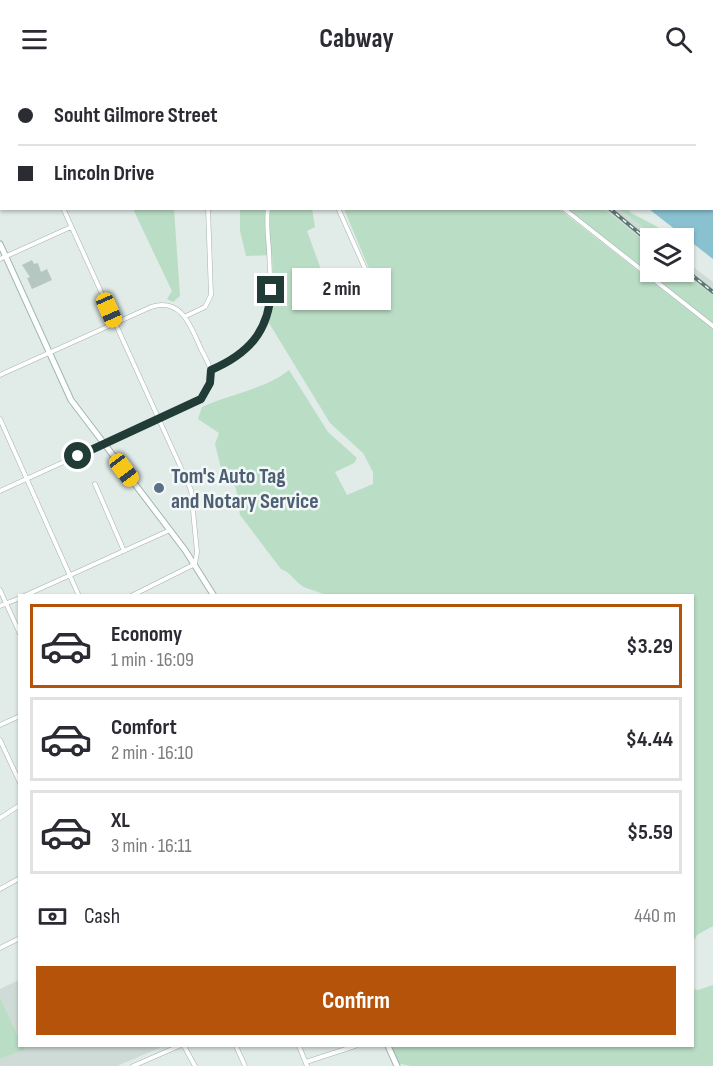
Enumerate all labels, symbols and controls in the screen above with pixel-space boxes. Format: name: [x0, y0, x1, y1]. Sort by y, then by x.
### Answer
icon: menu: [18, 23, 51, 56]
text: Cabway: [319, 23, 394, 55]
icon: search: [662, 23, 695, 56]
text: Souht Gilmore Street: [54, 102, 218, 129]
text: Lincoln Drive: [54, 160, 155, 187]
map controls: [640, 228, 694, 282]
button: layers: [640, 228, 694, 282]
callout: 2 min: [292, 269, 391, 311]
route end: [257, 276, 284, 303]
text: 2 min: [322, 277, 361, 301]
car: [93, 290, 125, 330]
route start: [64, 442, 91, 469]
car: [106, 450, 142, 490]
place label: Tom's Auto Tag and Notary Service: [171, 463, 319, 515]
marker: Tom's Auto Tag and Notary Service: [152, 481, 166, 495]
icon: car: [39, 619, 93, 673]
text: Economy: [111, 621, 182, 648]
text: $3.29: [626, 633, 673, 660]
text: 1 min · 16:09: [111, 648, 194, 672]
icon: car: [39, 712, 93, 766]
text: Comfort: [111, 714, 177, 741]
text: $4.44: [626, 726, 673, 753]
text: 2 min · 16:10: [111, 741, 193, 765]
icon: car: [39, 805, 93, 859]
text: XL: [111, 807, 130, 834]
text: $5.59: [627, 819, 673, 846]
text: 3 min · 16:11: [111, 834, 192, 858]
icon: cash: [36, 900, 69, 933]
text: Cash: [84, 903, 120, 930]
text: 440 m: [634, 904, 676, 928]
button: Confirm: [36, 966, 676, 1035]

